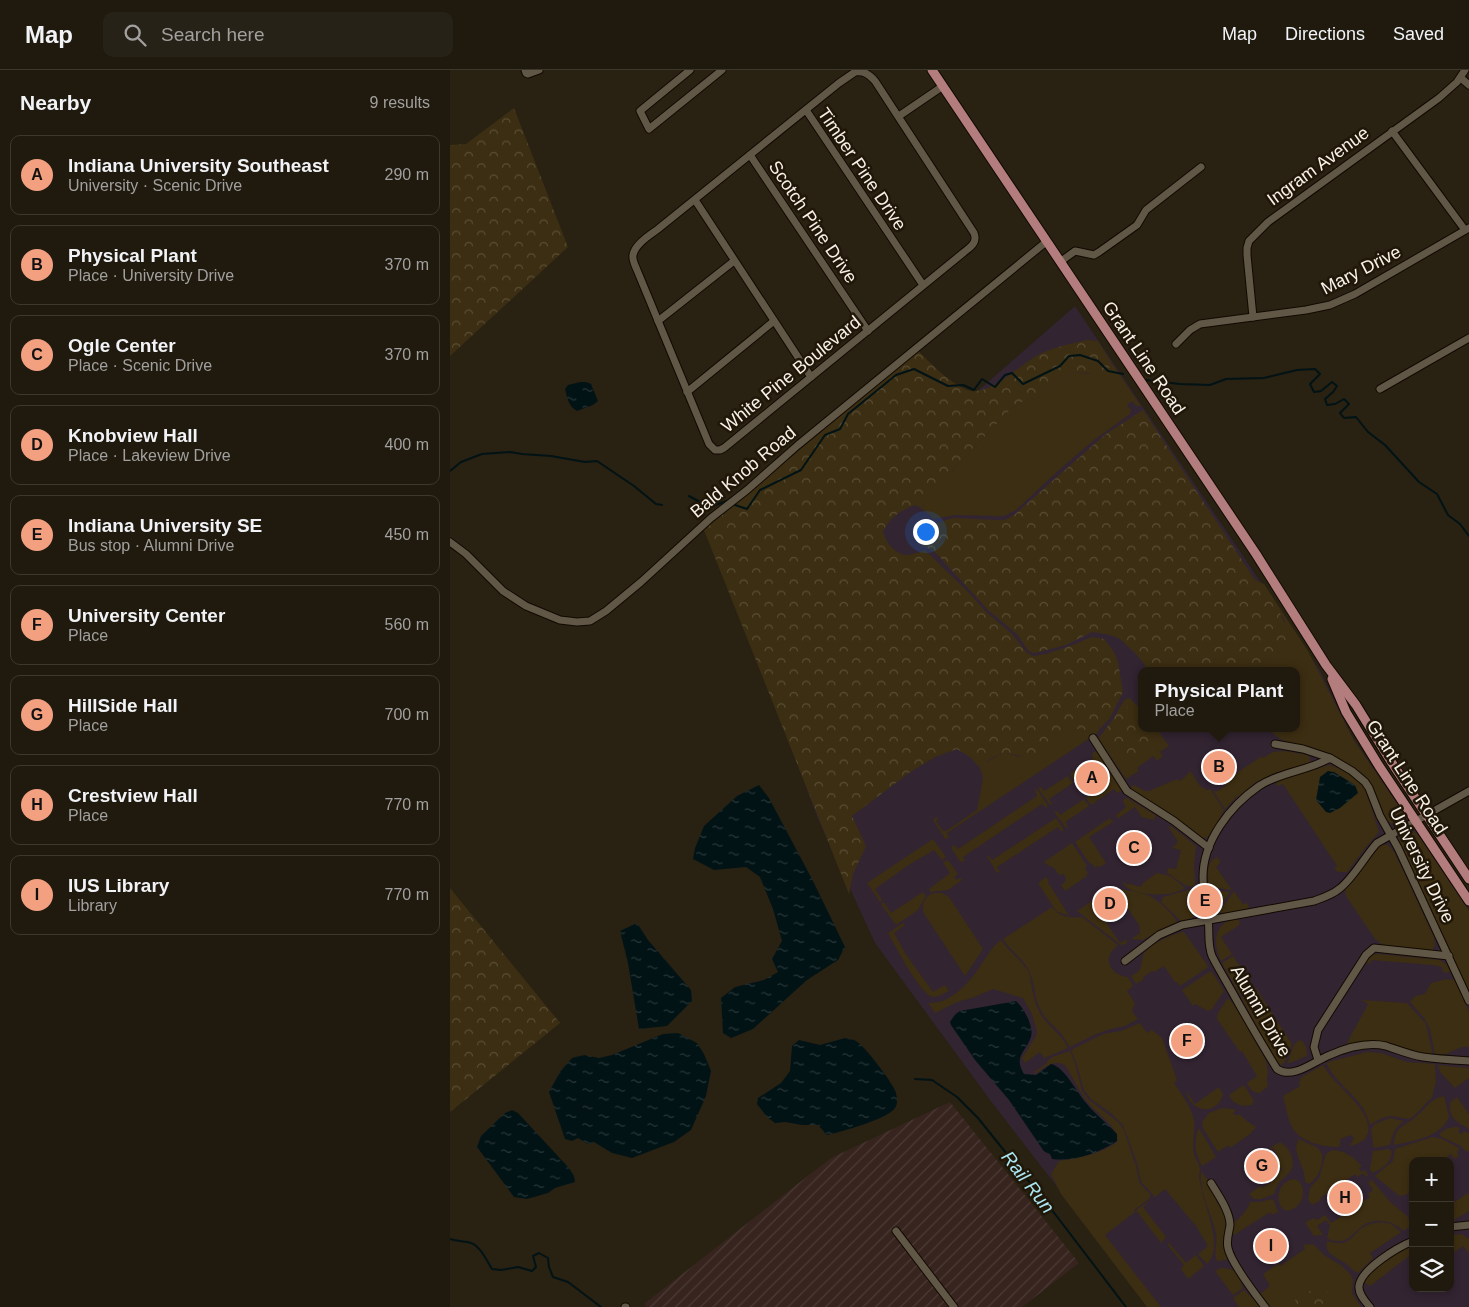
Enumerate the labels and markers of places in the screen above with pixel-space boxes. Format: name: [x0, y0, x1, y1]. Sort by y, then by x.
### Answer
pin: B: [1203, 748, 1235, 786]
pin: A: [1076, 759, 1108, 797]
pin: C: [1118, 829, 1150, 867]
pin: E: [1189, 882, 1221, 920]
pin: D: [1094, 885, 1126, 923]
pin: F: [1171, 1022, 1203, 1060]
pin: G: [1246, 1147, 1278, 1185]
pin: H: [1329, 1179, 1361, 1217]
pin: I: [1255, 1227, 1287, 1265]

